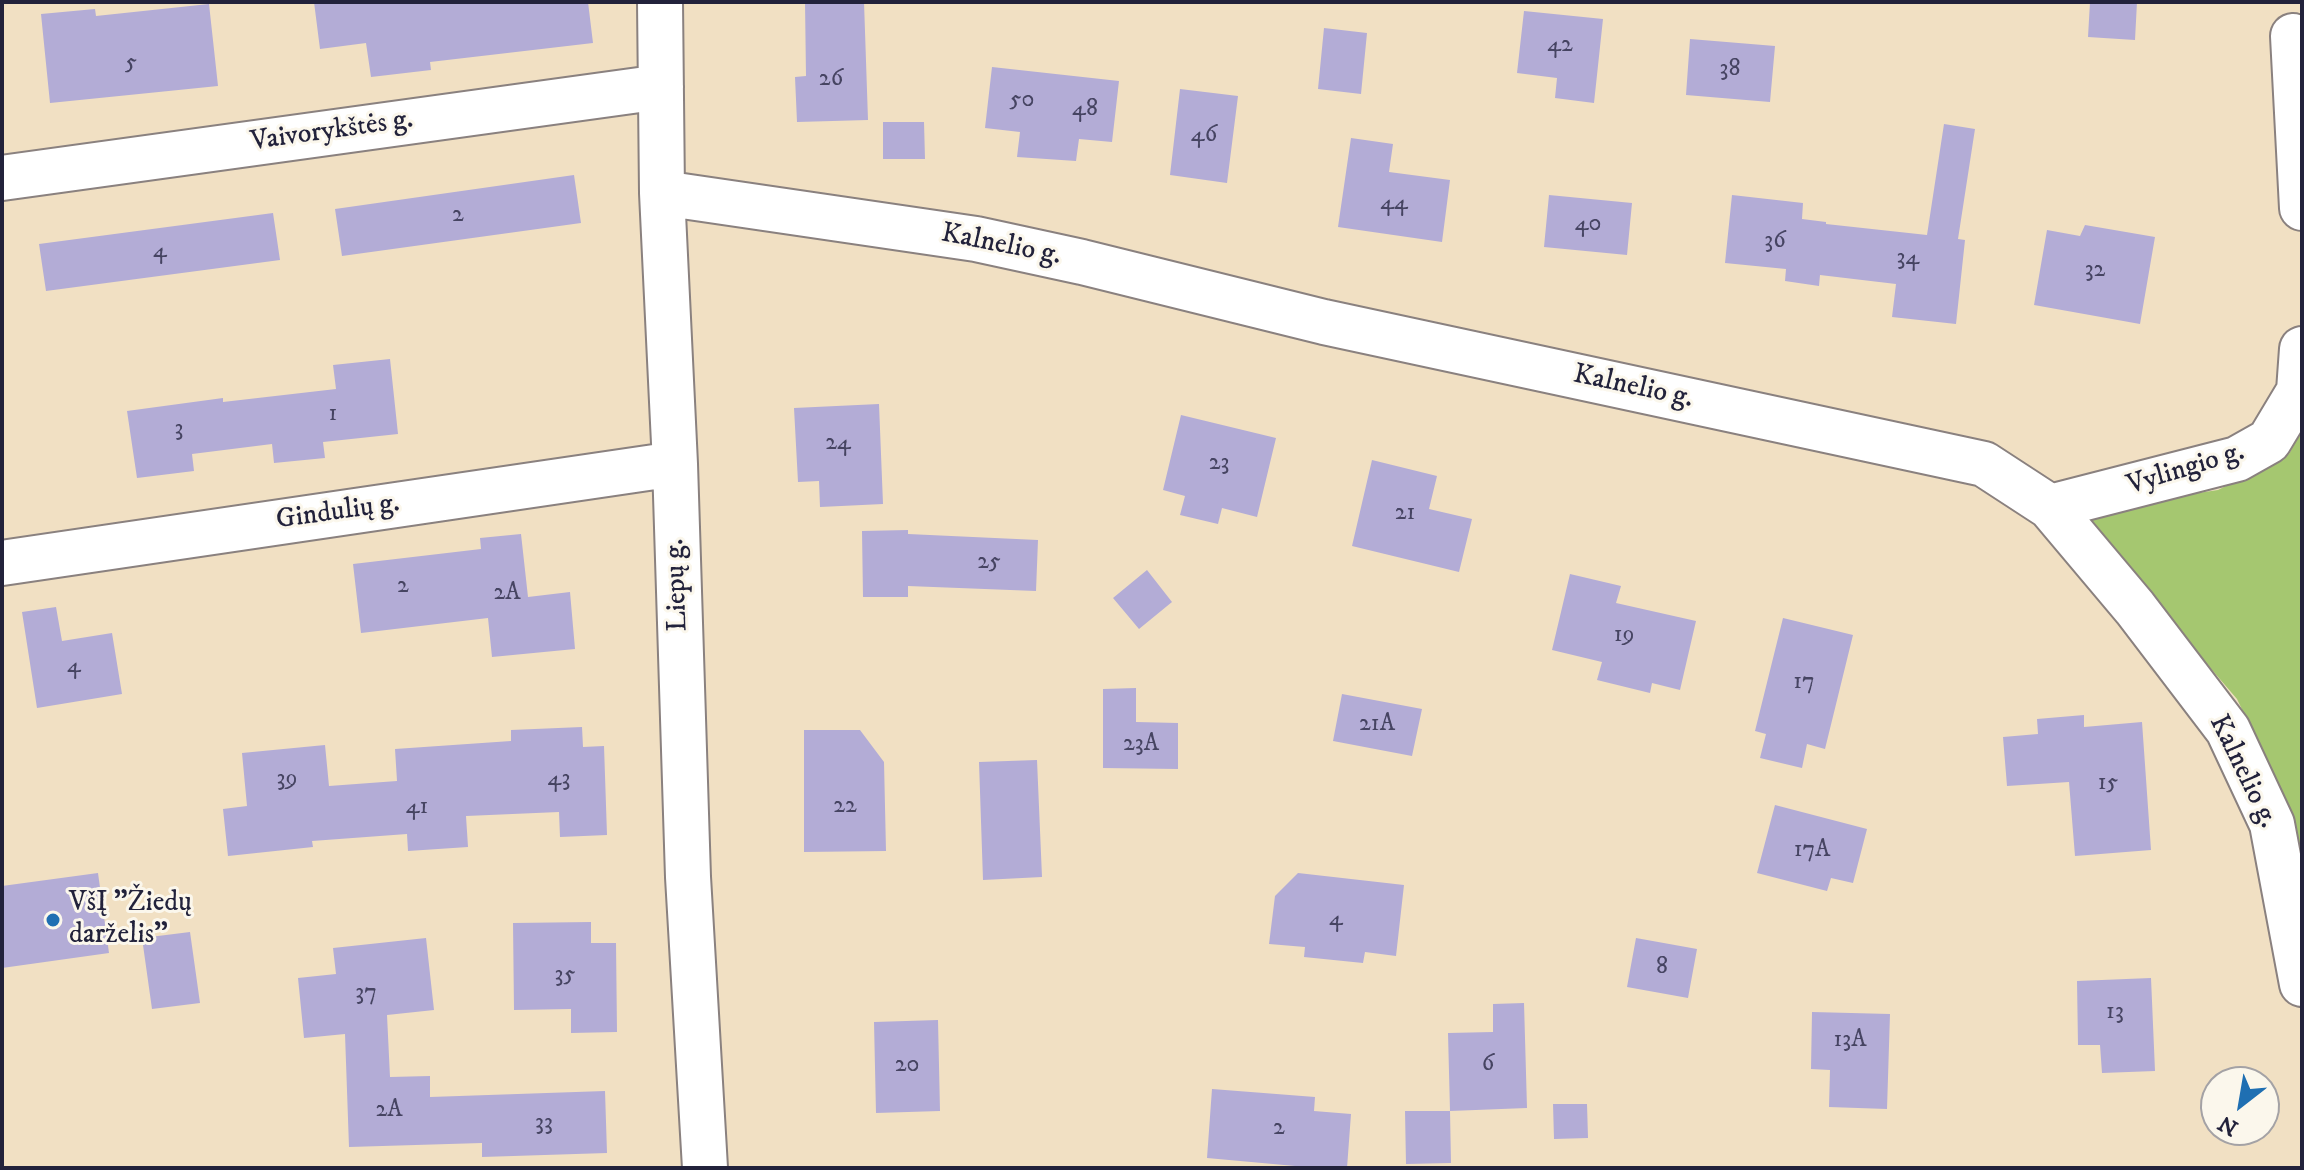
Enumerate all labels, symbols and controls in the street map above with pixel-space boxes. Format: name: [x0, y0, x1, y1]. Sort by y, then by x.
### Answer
house number: 42: [1547, 32, 1573, 60]
house number: 5: [125, 50, 137, 78]
house number: 38: [1720, 56, 1740, 84]
house number: 26: [819, 66, 843, 94]
house number: 50: [1010, 87, 1034, 115]
house number: 48: [1072, 96, 1098, 124]
street label: Vaivorykštės g.: [249, 104, 415, 160]
house number: 46: [1191, 122, 1217, 150]
house number: 44: [1380, 190, 1408, 218]
house number: 2: [452, 202, 464, 230]
house number: 40: [1575, 211, 1601, 239]
street label: Kalnelio g.: [938, 218, 1064, 274]
house number: 36: [1764, 228, 1786, 256]
house number: 4: [153, 238, 167, 266]
house number: 34: [1897, 245, 1919, 273]
house number: 32: [2085, 257, 2105, 285]
street label: Kalnelio g.: [1570, 359, 1696, 417]
house number: 1: [329, 401, 337, 429]
house number: 3: [175, 416, 183, 444]
house number: 24: [825, 430, 851, 458]
street label: Vylingio g.: [2123, 436, 2249, 504]
house number: 23: [1209, 450, 1229, 478]
street label: Gindulių g.: [274, 488, 402, 538]
house number: 21: [1395, 500, 1415, 528]
street label: Liepų g.: [660, 538, 696, 632]
house number: 25: [977, 549, 1001, 577]
house number: 2: [397, 573, 409, 601]
house number: 2A: [493, 580, 521, 608]
house number: 19: [1614, 622, 1634, 650]
house number: 4: [67, 653, 81, 681]
house number: 17: [1793, 669, 1815, 697]
street label: Kalnelio g.: [2200, 710, 2284, 834]
house number: 21A: [1359, 711, 1395, 739]
house number: 23A: [1123, 731, 1159, 759]
house number: 39: [277, 766, 297, 794]
house number: 43: [548, 766, 570, 794]
house number: 15: [2098, 770, 2118, 798]
house number: 22: [833, 793, 857, 821]
house number: 41: [406, 794, 428, 822]
house number: 17A: [1794, 837, 1830, 865]
place label: VšĮ "Žiedų darželis": [69, 887, 192, 953]
house number: 4: [1329, 906, 1343, 934]
marker: VšĮ "Žiedų darželis": [44, 911, 62, 929]
house number: 8: [1656, 954, 1668, 982]
house number: 35: [555, 962, 575, 990]
house number: 37: [355, 980, 377, 1008]
house number: 13: [2106, 999, 2124, 1027]
house number: 13A: [1833, 1027, 1867, 1055]
house number: 6: [1482, 1051, 1494, 1079]
house number: 20: [895, 1052, 919, 1080]
north arrow: [2200, 1066, 2280, 1146]
house number: 2A: [375, 1097, 403, 1125]
text: N: [2214, 1109, 2243, 1142]
house number: 33: [535, 1110, 553, 1138]
house number: 2: [1273, 1115, 1285, 1143]

